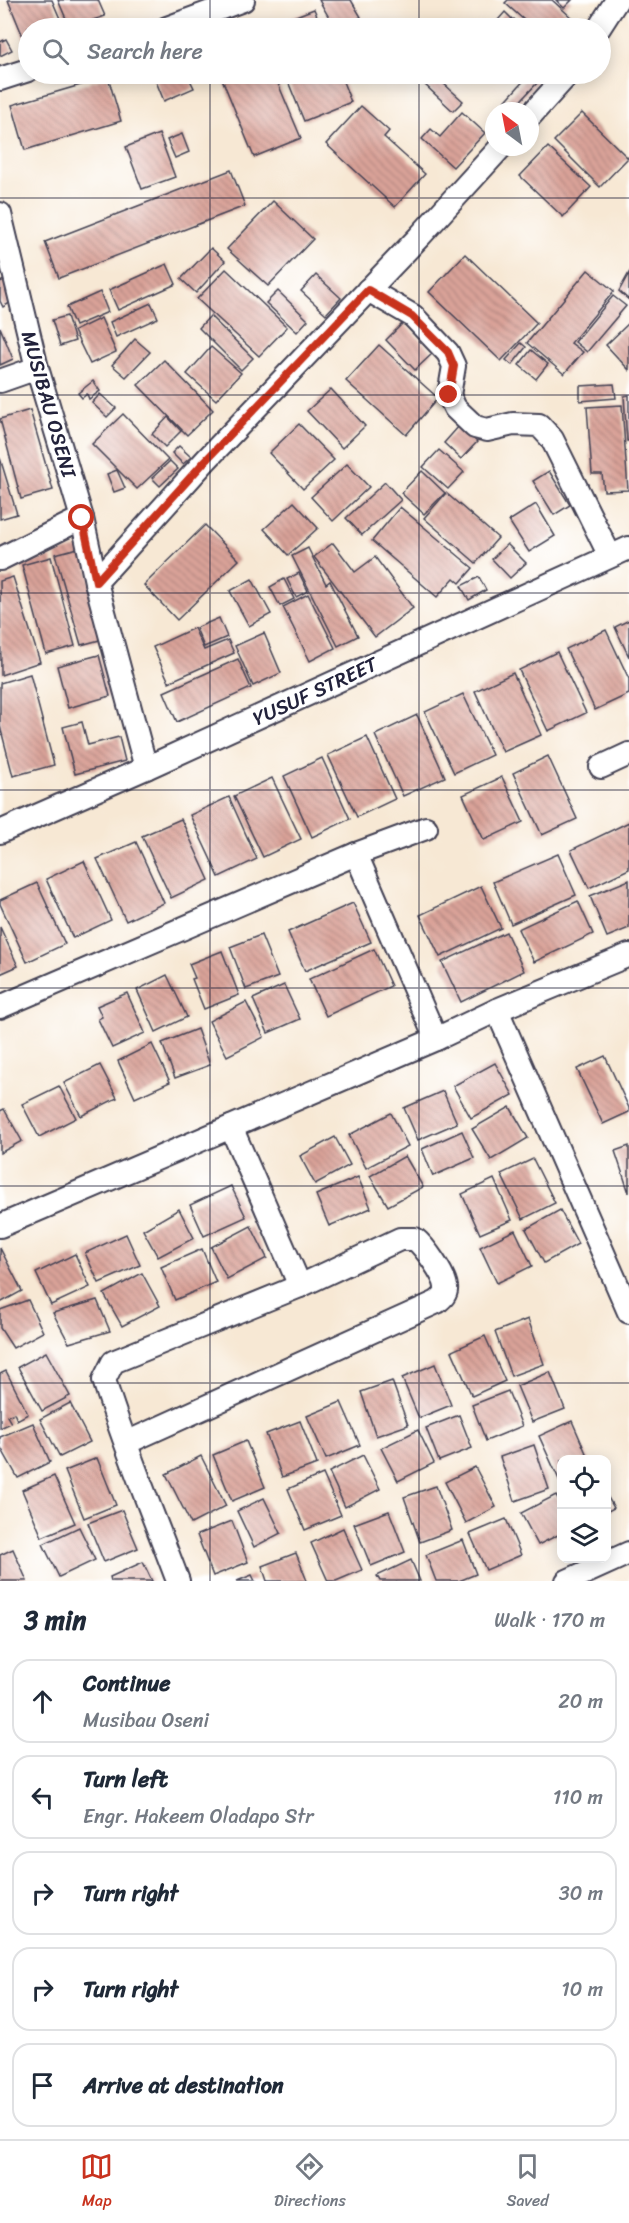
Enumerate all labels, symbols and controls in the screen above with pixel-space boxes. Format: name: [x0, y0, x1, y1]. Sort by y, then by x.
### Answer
search box: [18, 18, 611, 84]
text: Search here: [87, 32, 203, 71]
icon: search: [39, 35, 72, 68]
north arrow: [485, 102, 539, 156]
street label: MUSIBAU OSENI: [11, 327, 86, 483]
route end: [435, 381, 461, 407]
route start: [68, 504, 94, 530]
street label: YUSUF STREET: [247, 646, 385, 736]
map controls: [557, 1455, 611, 1563]
button: locate: [557, 1455, 611, 1509]
button: layers: [557, 1509, 611, 1563]
text: 3 min: [24, 1597, 86, 1643]
text: Walk · 170 m: [494, 1603, 605, 1638]
text: Continue: [83, 1664, 171, 1703]
text: 20 m: [558, 1684, 603, 1719]
icon: ahead: [26, 1685, 59, 1718]
text: Musibau Oseni: [83, 1703, 209, 1738]
text: Turn left: [83, 1760, 168, 1799]
text: 110 m: [553, 1780, 603, 1815]
icon: left: [26, 1781, 59, 1814]
text: Engr. Hakeem Oladapo Str: [83, 1799, 313, 1834]
text: Turn right: [83, 1874, 178, 1913]
text: 30 m: [559, 1876, 603, 1911]
icon: right: [26, 1877, 59, 1910]
text: Turn right: [83, 1970, 178, 2009]
text: 10 m: [561, 1972, 603, 2007]
icon: right: [26, 1973, 59, 2006]
text: Arrive at destination: [83, 2066, 284, 2105]
icon: arrive: [26, 2069, 59, 2102]
tab: Map: [80, 2150, 113, 2215]
tab: Directions: [274, 2150, 346, 2215]
tab: Saved: [506, 2150, 549, 2215]

